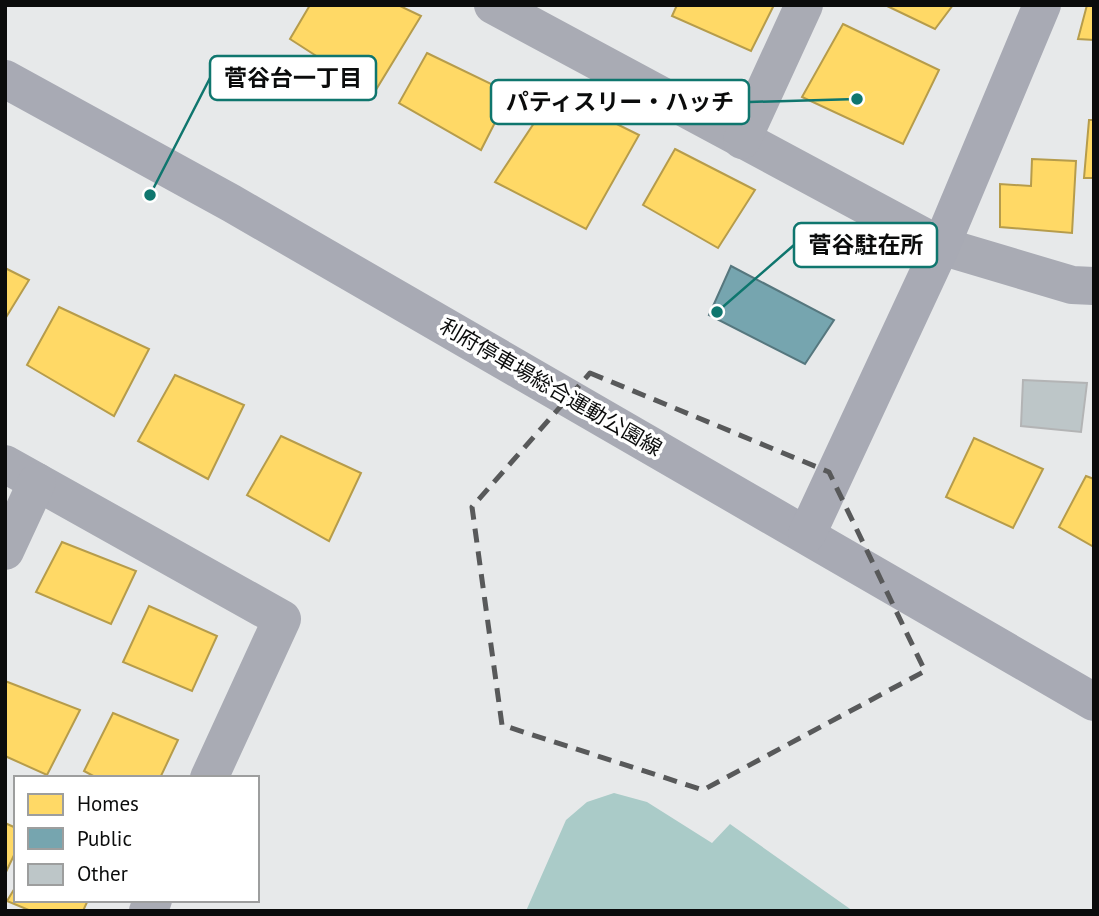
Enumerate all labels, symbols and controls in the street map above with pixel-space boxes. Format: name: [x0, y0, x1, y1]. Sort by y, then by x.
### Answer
callout: 菅谷台一丁目: [210, 56, 376, 100]
text: 菅谷台一丁目: [224, 63, 362, 92]
callout: パティスリー・ハッチ: [491, 80, 749, 124]
text: パティスリー・ハッチ: [506, 87, 734, 116]
callout: 菅谷駐在所: [794, 223, 937, 267]
text: 菅谷駐在所: [809, 230, 924, 259]
street label: 利府停車場総合運動公園線: [435, 312, 667, 462]
legend: [14, 776, 259, 902]
text: Homes: [77, 790, 139, 817]
text: Public: [77, 825, 132, 852]
text: Other: [77, 860, 128, 887]

